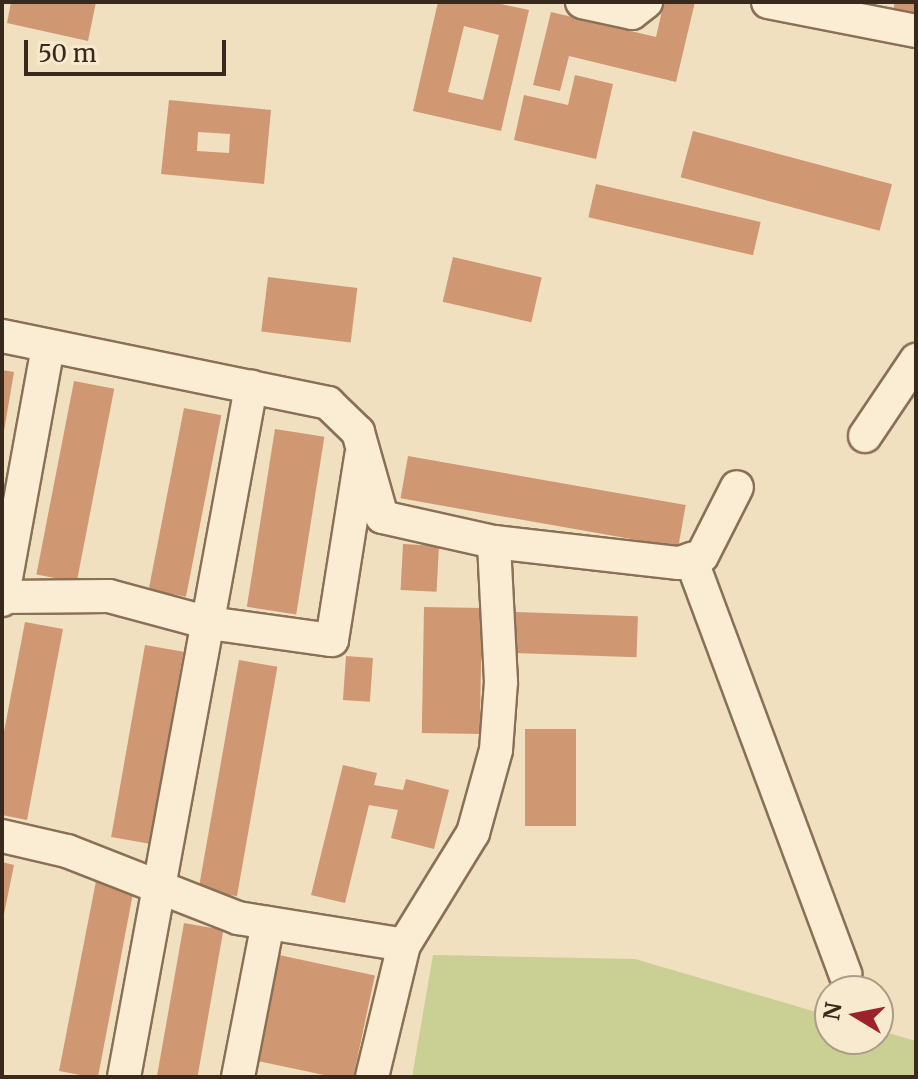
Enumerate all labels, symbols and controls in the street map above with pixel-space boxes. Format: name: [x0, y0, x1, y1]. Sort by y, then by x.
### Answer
scale bar: [28, 24, 230, 74]
text: 50 m: [38, 38, 97, 69]
north arrow: [814, 975, 894, 1055]
text: N: [817, 1000, 848, 1022]

